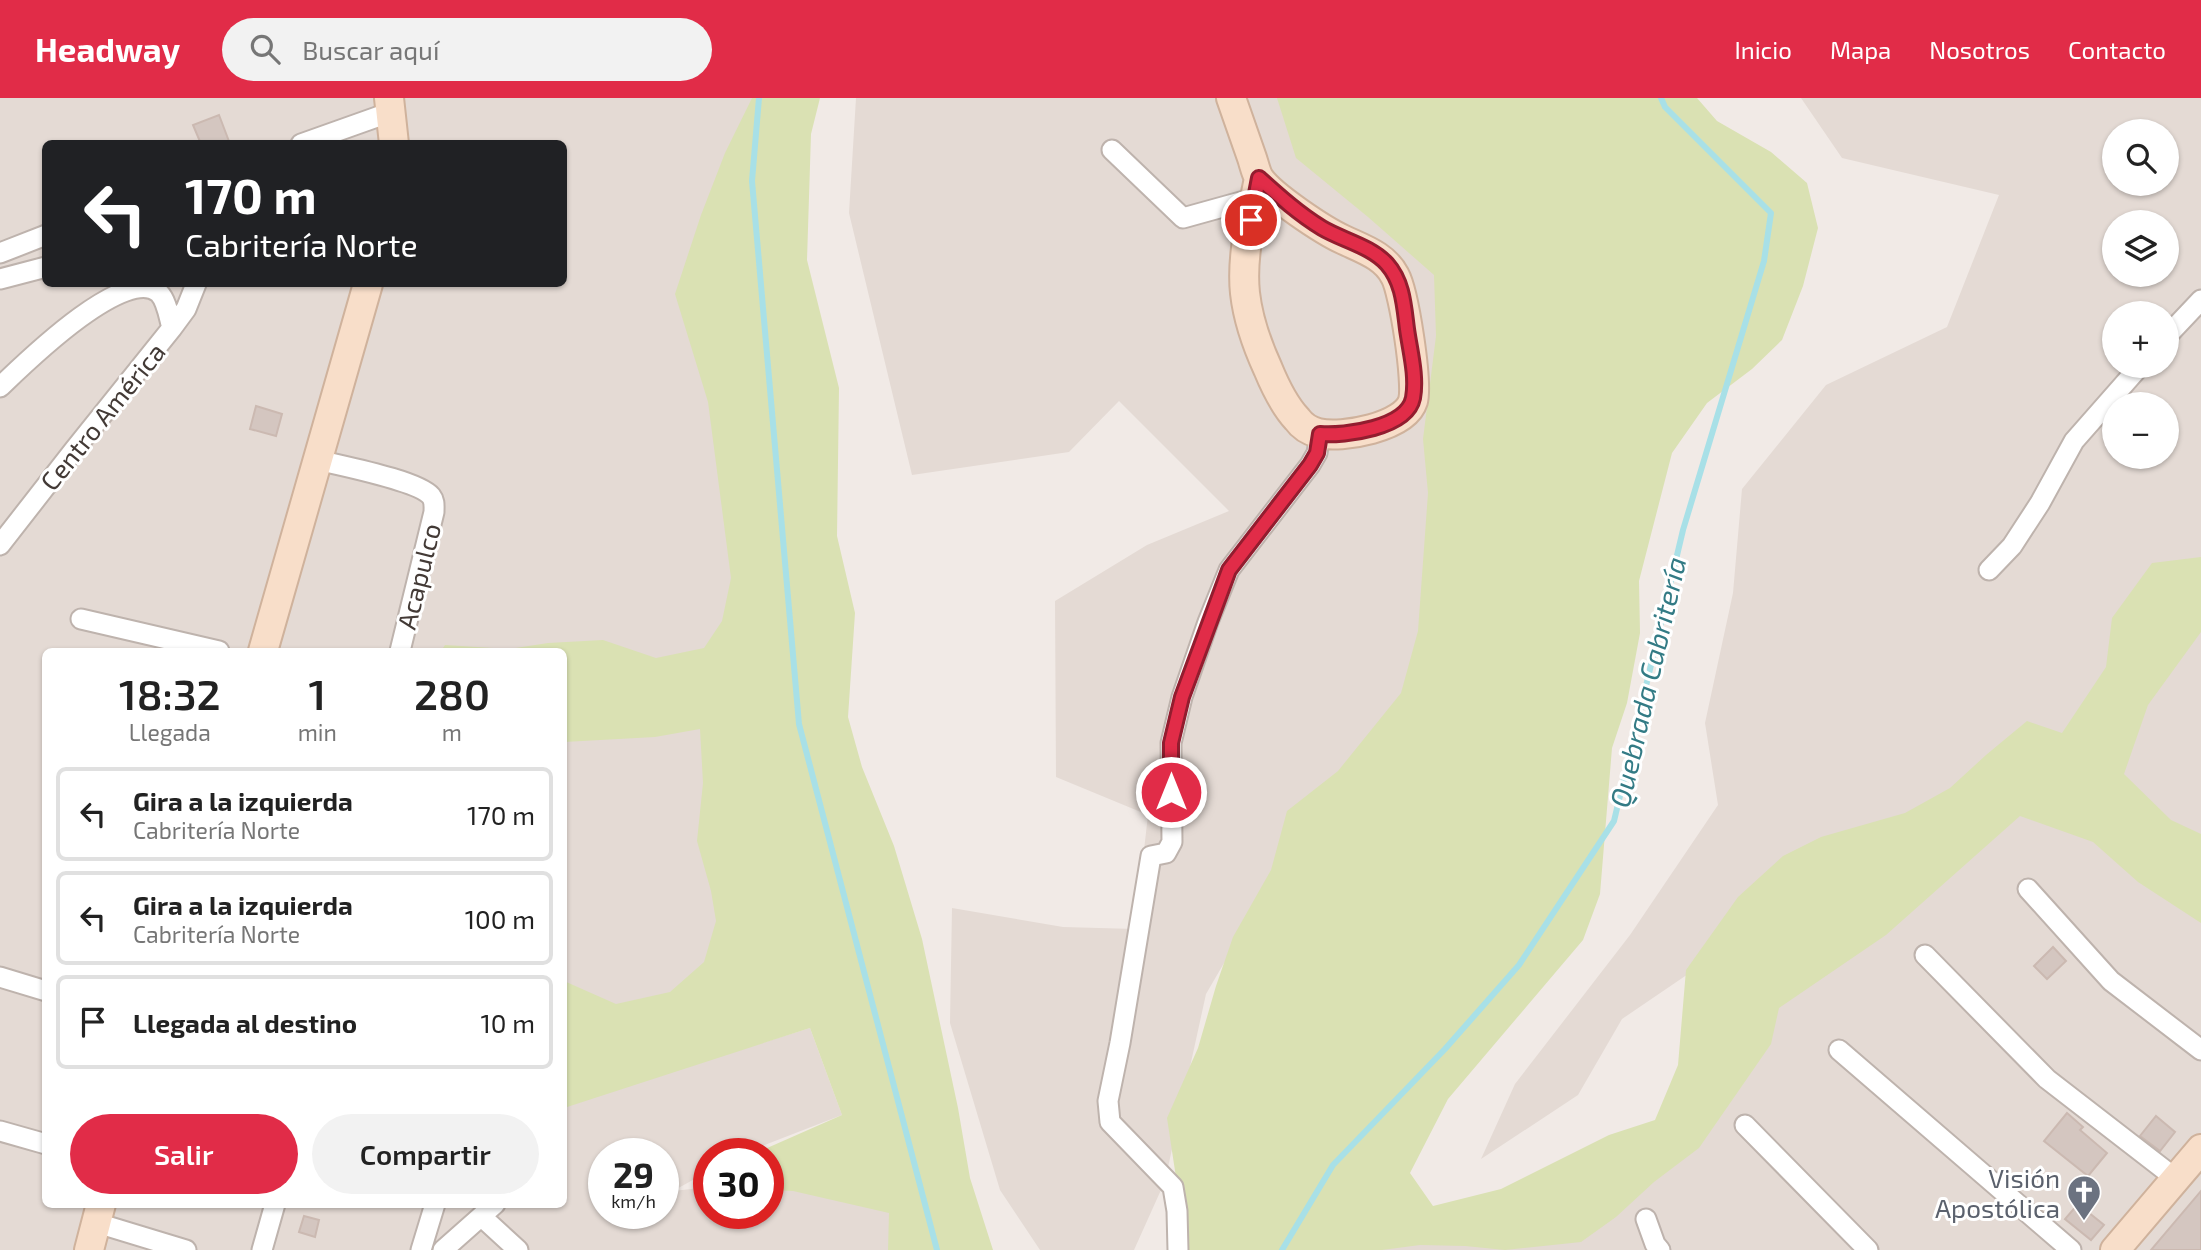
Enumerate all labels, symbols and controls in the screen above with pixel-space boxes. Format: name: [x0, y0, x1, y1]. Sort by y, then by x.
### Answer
search box: [222, 18, 712, 81]
text: Headway: [35, 29, 180, 69]
icon: search: [246, 30, 284, 68]
text: Buscar aquí: [302, 34, 439, 65]
text: Inicio: [1734, 35, 1792, 64]
text: Mapa: [1830, 35, 1891, 64]
text: Nosotros: [1929, 35, 2030, 64]
text: Contacto: [2068, 35, 2166, 64]
map controls: [2102, 119, 2179, 469]
button: search: [2102, 119, 2179, 196]
text: 170 m: [185, 165, 317, 224]
icon: left: [70, 168, 161, 259]
pin: [1221, 190, 1281, 250]
icon: arrive: [1232, 201, 1270, 239]
button: layers: [2102, 210, 2179, 287]
text: Cabritería Norte: [185, 225, 418, 263]
button: +: [2102, 301, 2179, 378]
street label: Centro América: [33, 336, 171, 496]
button: −: [2102, 392, 2179, 469]
street label: Acapulco: [390, 520, 446, 632]
water label: Quebrada Cabritería: [1602, 553, 1692, 811]
text: 18:32: [119, 668, 221, 718]
text: 1: [309, 668, 326, 718]
text: 280: [414, 668, 490, 718]
text: Llegada: [129, 718, 211, 746]
text: min: [298, 718, 337, 746]
text: m: [442, 718, 462, 746]
position arrow: [1134, 755, 1208, 829]
text: Gira a la izquierda: [133, 785, 353, 816]
icon: left: [74, 795, 112, 833]
text: 170 m: [467, 799, 535, 830]
text: Cabritería Norte: [133, 816, 300, 844]
text: Gira a la izquierda: [133, 889, 353, 920]
icon: left: [74, 899, 112, 937]
text: 100 m: [465, 903, 535, 934]
text: Cabritería Norte: [133, 920, 300, 948]
icon: arrive: [74, 1003, 112, 1041]
text: Llegada al destino: [133, 1007, 357, 1038]
text: 10 m: [480, 1007, 535, 1038]
button: Salir: [70, 1114, 298, 1194]
button: Compartir: [312, 1114, 539, 1194]
speed limit sign: 30: [693, 1138, 784, 1229]
text: 29: [613, 1153, 654, 1195]
place label: Visión Apostólica: [1935, 1162, 2060, 1223]
church icon: Visión Apostólica: [2065, 1173, 2103, 1222]
text: km/h: [611, 1190, 656, 1212]

